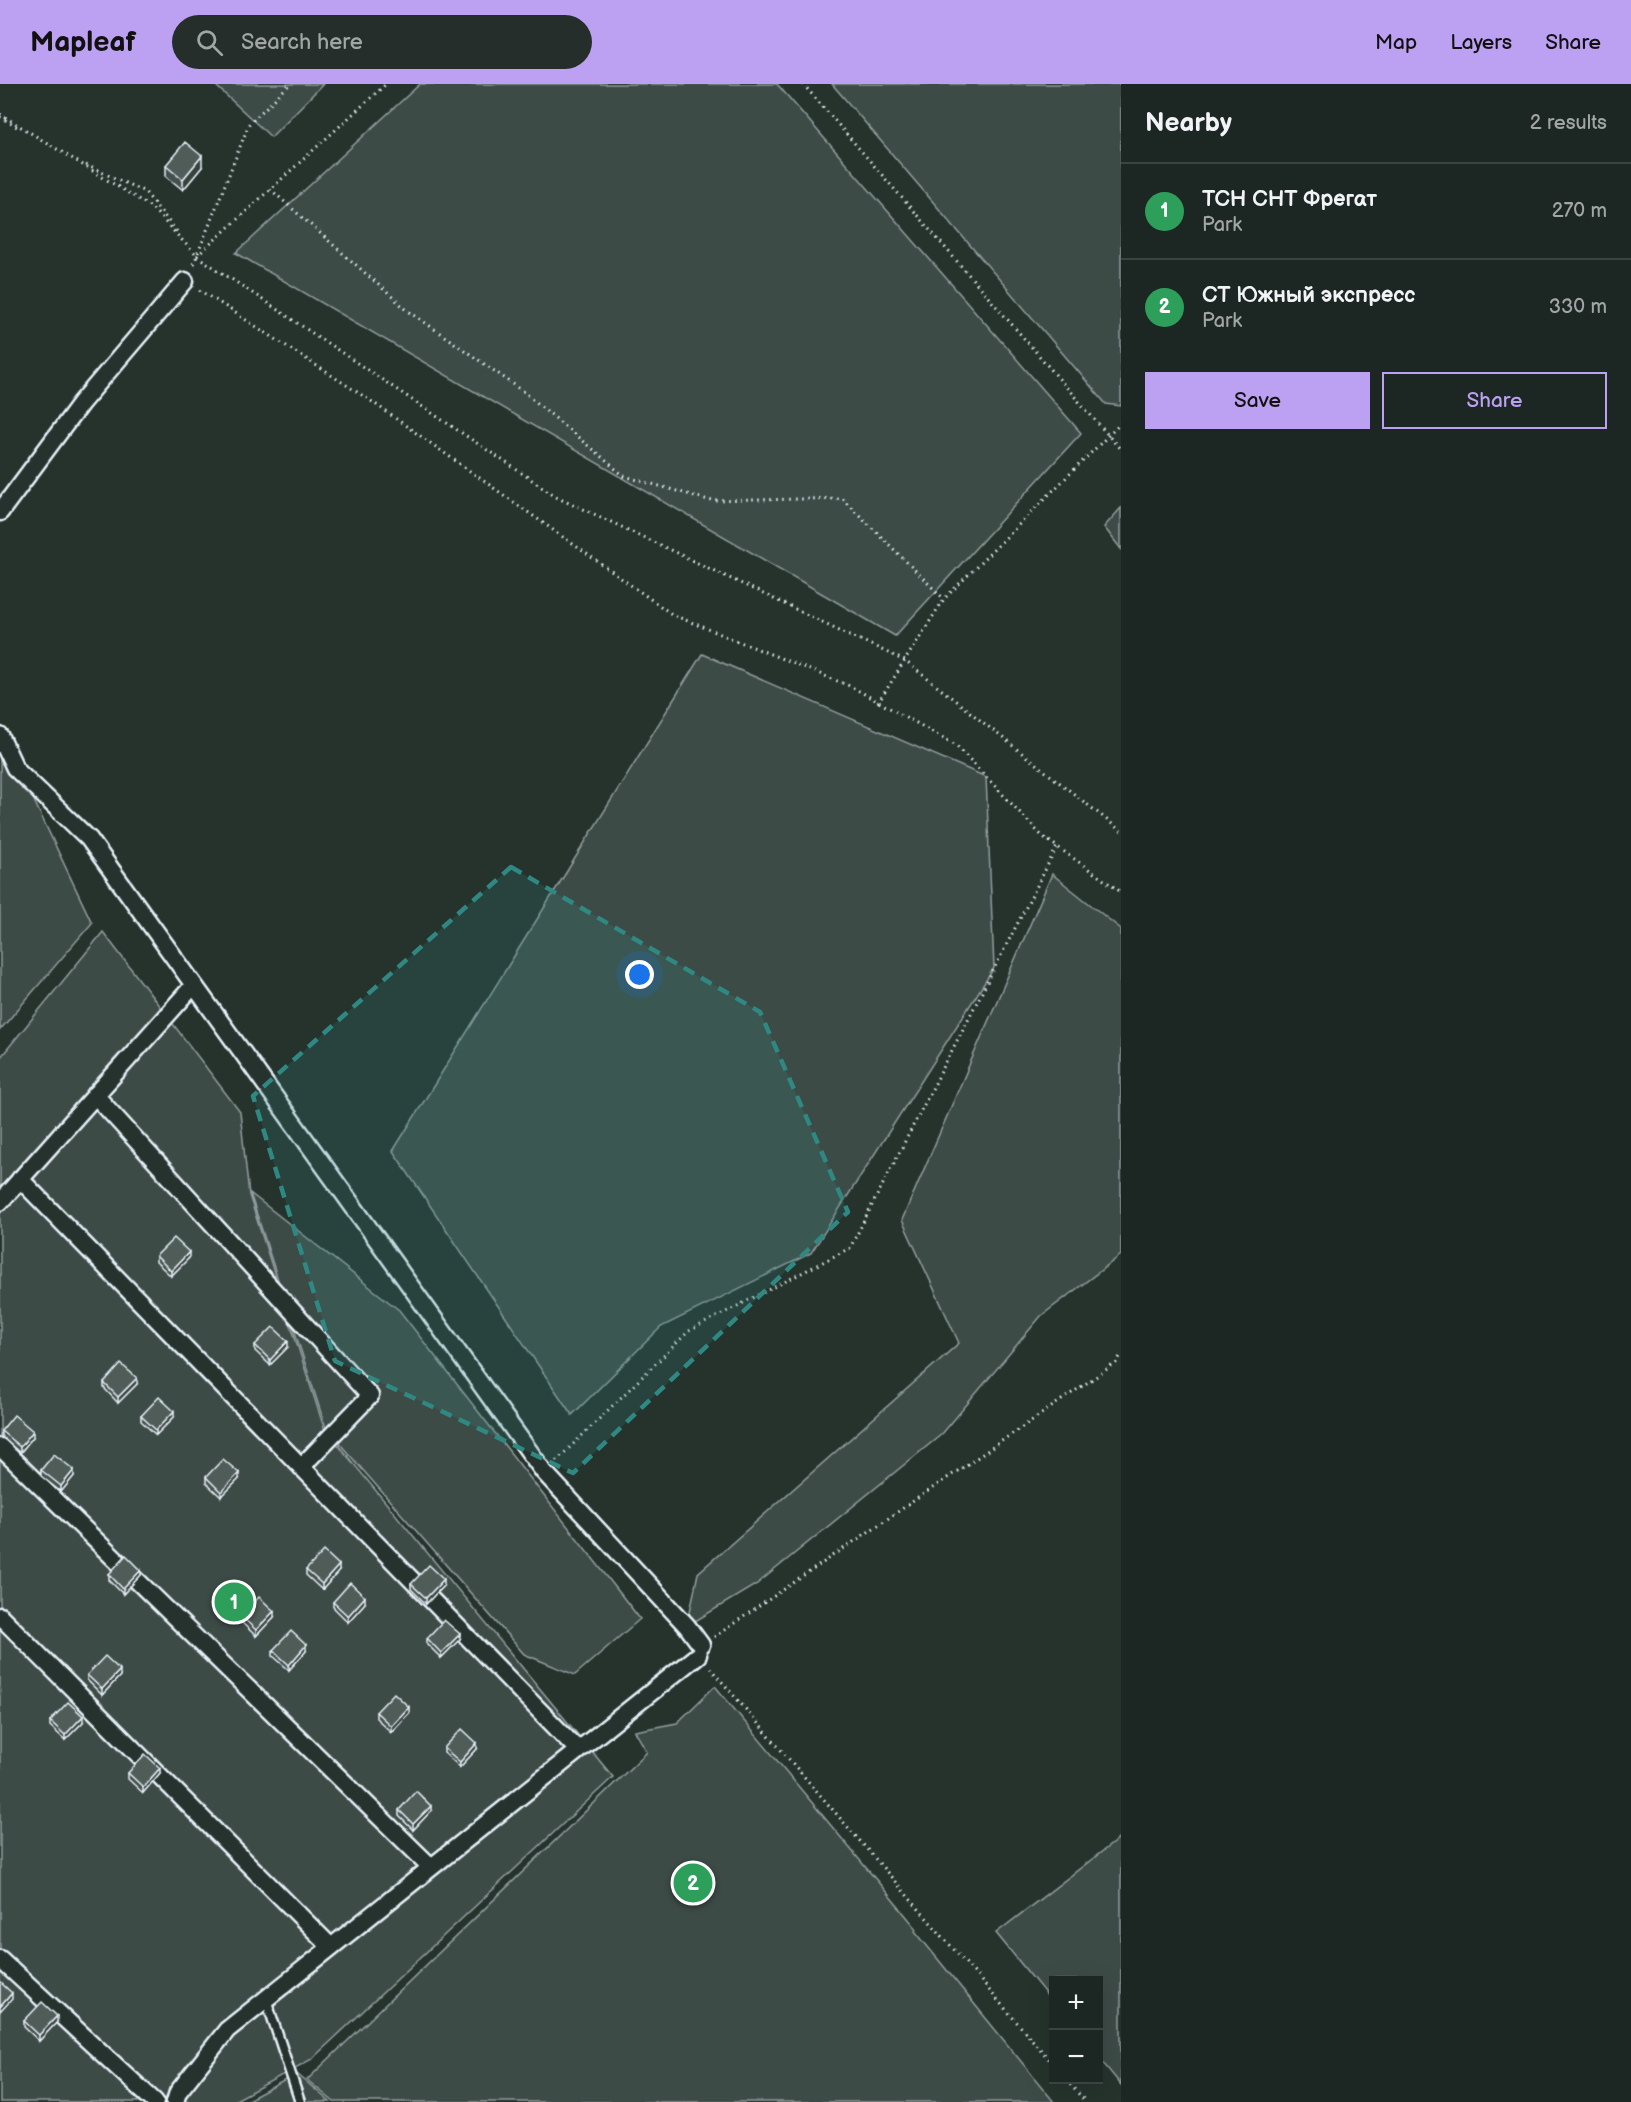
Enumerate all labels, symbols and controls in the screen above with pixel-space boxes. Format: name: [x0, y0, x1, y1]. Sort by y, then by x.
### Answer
search box: [172, 15, 592, 69]
text: Mapleaf: [30, 26, 136, 59]
icon: search: [193, 26, 226, 59]
text: Search here: [241, 29, 363, 56]
text: Map: [1375, 30, 1417, 55]
text: Layers: [1450, 30, 1512, 55]
text: Share: [1545, 30, 1601, 55]
text: Nearby: [1145, 108, 1232, 139]
text: 2 results: [1530, 111, 1607, 135]
text: ТСН СНТ Фрегат: [1202, 186, 1377, 213]
text: 1: [1160, 199, 1169, 223]
text: 270 m: [1552, 199, 1607, 223]
text: Park: [1202, 213, 1242, 237]
text: СТ Южный экспресс: [1202, 282, 1415, 309]
text: 2: [1159, 295, 1170, 319]
text: 330 m: [1549, 295, 1607, 319]
text: Park: [1202, 309, 1242, 333]
button: Save: [1145, 372, 1370, 429]
button: Share: [1382, 372, 1607, 429]
your location: [625, 960, 654, 989]
pin: 1: [214, 1580, 254, 1624]
pin: 2: [674, 1860, 712, 1906]
map controls: [1049, 1976, 1103, 2084]
button: +: [1049, 1976, 1103, 2030]
button: −: [1049, 2030, 1103, 2084]

